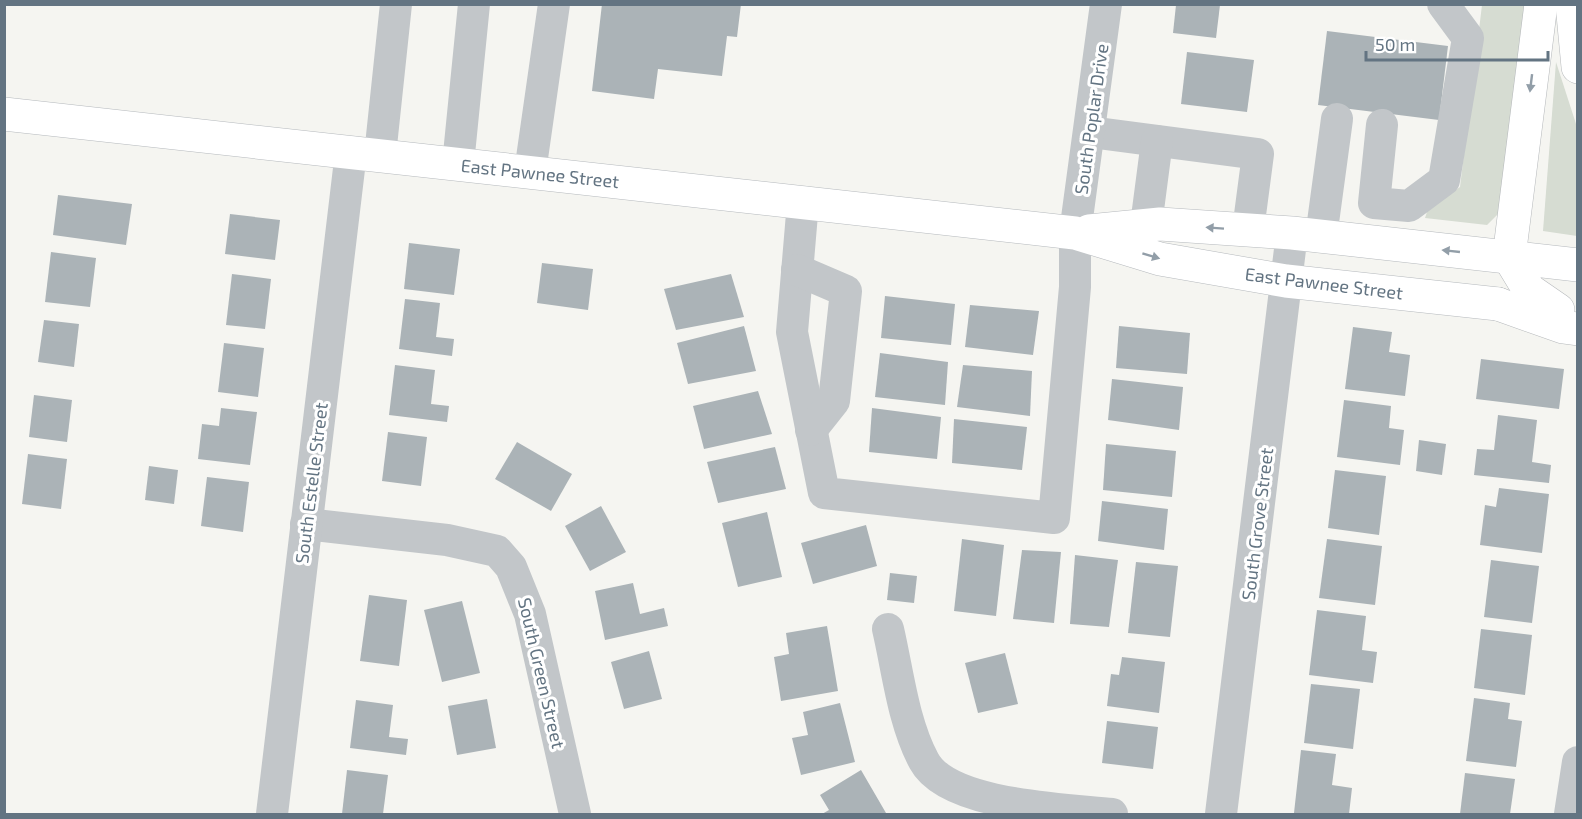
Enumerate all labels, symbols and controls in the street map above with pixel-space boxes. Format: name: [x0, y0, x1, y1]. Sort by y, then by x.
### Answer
scale bar: [1366, 24, 1548, 62]
text: 50 m: [1375, 33, 1415, 55]
street label: South Poplar Drive: [1070, 42, 1112, 196]
one-way arrow: [1526, 74, 1535, 93]
street label: East Pawnee Street: [460, 154, 620, 192]
one-way arrow: [1205, 223, 1224, 233]
one-way arrow: [1441, 246, 1460, 256]
one-way arrow: [1142, 252, 1160, 261]
street label: East Pawnee Street: [1244, 262, 1404, 304]
street label: South Estelle Street: [290, 401, 332, 565]
street label: South Grove Street: [1237, 446, 1277, 601]
street label: South Green Street: [514, 595, 570, 751]

